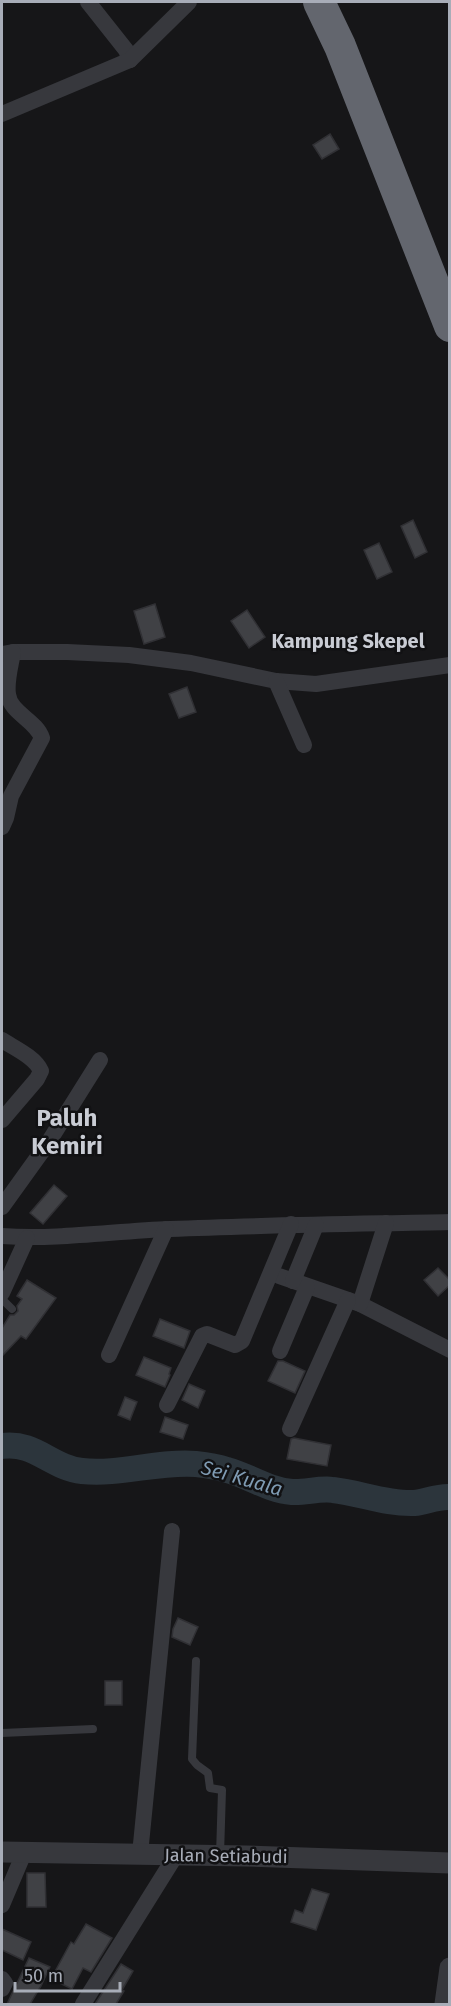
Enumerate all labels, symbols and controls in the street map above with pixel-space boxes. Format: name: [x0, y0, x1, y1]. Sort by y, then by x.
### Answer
district label: Kampung Skepel: [271, 629, 425, 653]
district label: Paluh Kemiri: [31, 1104, 103, 1160]
water label: Sei Kuala: [198, 1455, 285, 1501]
street label: Jalan Setiabudi: [164, 1844, 288, 1868]
scale bar: [15, 1955, 120, 1993]
text: 50 m: [24, 1965, 63, 1987]

